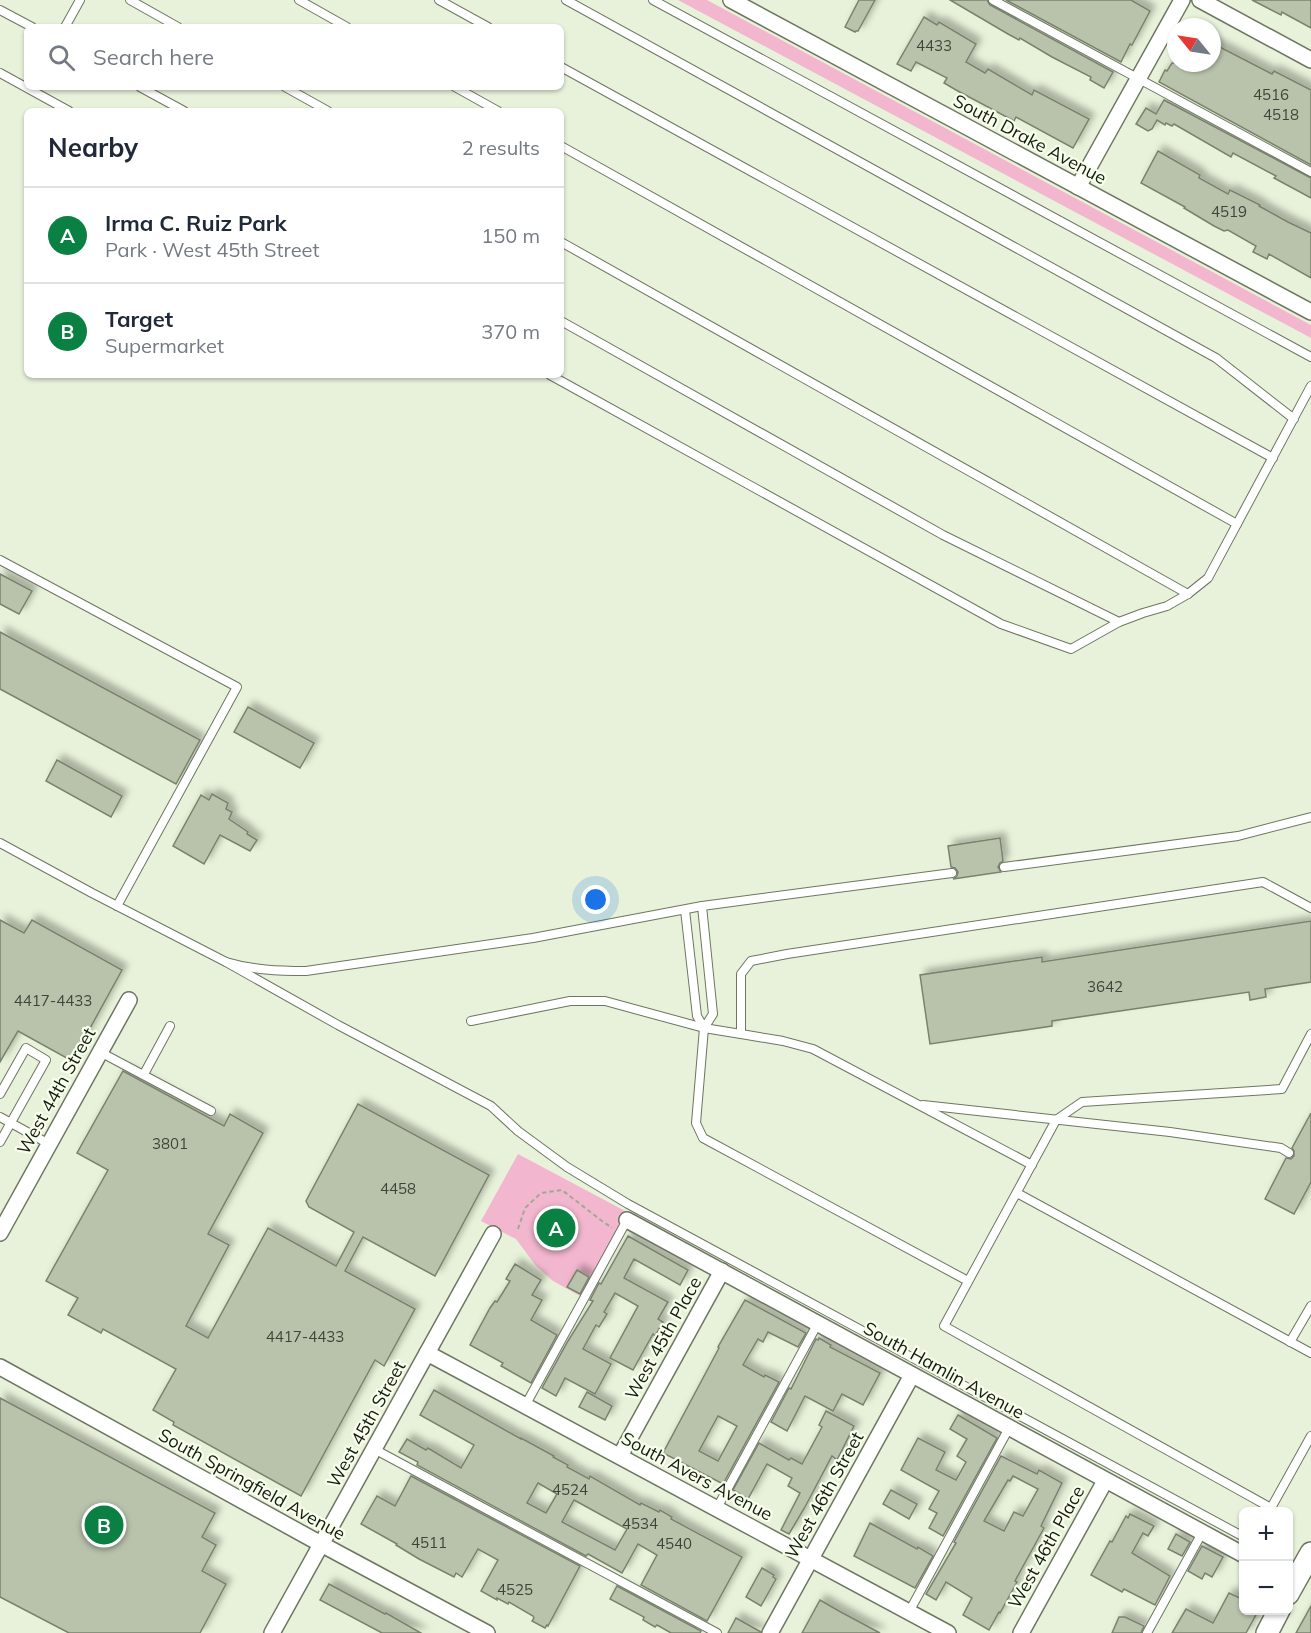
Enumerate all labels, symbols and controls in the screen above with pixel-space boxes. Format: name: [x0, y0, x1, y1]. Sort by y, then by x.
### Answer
north arrow: [1167, 18, 1221, 72]
search box: [24, 24, 564, 90]
house number: 4433: [916, 36, 952, 55]
icon: search: [45, 41, 78, 74]
text: Search here: [93, 43, 214, 71]
house number: 4516: [1253, 85, 1289, 104]
street label: South Drake Avenue: [949, 89, 1111, 189]
house number: 4518: [1263, 105, 1299, 124]
text: Nearby: [48, 131, 138, 164]
text: 2 results: [462, 135, 540, 160]
house number: 4519: [1211, 202, 1247, 221]
text: Irma C. Ruiz Park: [105, 209, 287, 237]
text: A: [60, 223, 75, 248]
text: 150 m: [481, 223, 540, 248]
text: Park · West 45th Street: [105, 237, 319, 262]
text: Target: [105, 305, 173, 333]
text: B: [61, 319, 74, 344]
text: 370 m: [481, 319, 540, 344]
text: Supermarket: [105, 333, 224, 358]
your location: [581, 885, 610, 914]
house number: 3642: [1087, 977, 1123, 996]
house number: 4417-4433: [14, 991, 92, 1010]
street label: West 44th Street: [12, 1024, 100, 1158]
house number: 3801: [152, 1134, 188, 1153]
house number: 4458: [380, 1179, 416, 1198]
pin: A: [536, 1206, 576, 1250]
street label: West 45th Place: [620, 1272, 706, 1404]
street label: South Hamlin Avenue: [860, 1316, 1028, 1424]
house number: 4417-4433: [266, 1327, 344, 1346]
street label: West 45th Street: [322, 1357, 410, 1491]
street label: South Springfield Avenue: [154, 1423, 350, 1545]
street label: South Avers Avenue: [617, 1426, 777, 1526]
street label: West 46th Street: [780, 1428, 868, 1562]
house number: 4524: [552, 1480, 588, 1499]
street label: West 46th Place: [1003, 1481, 1089, 1613]
pin: B: [84, 1502, 124, 1547]
map controls: [1239, 1507, 1293, 1615]
button: +: [1239, 1507, 1293, 1561]
house number: 4534: [622, 1514, 658, 1533]
house number: 4511: [411, 1533, 447, 1552]
house number: 4540: [656, 1534, 692, 1553]
button: −: [1239, 1561, 1293, 1615]
house number: 4525: [497, 1580, 533, 1599]

